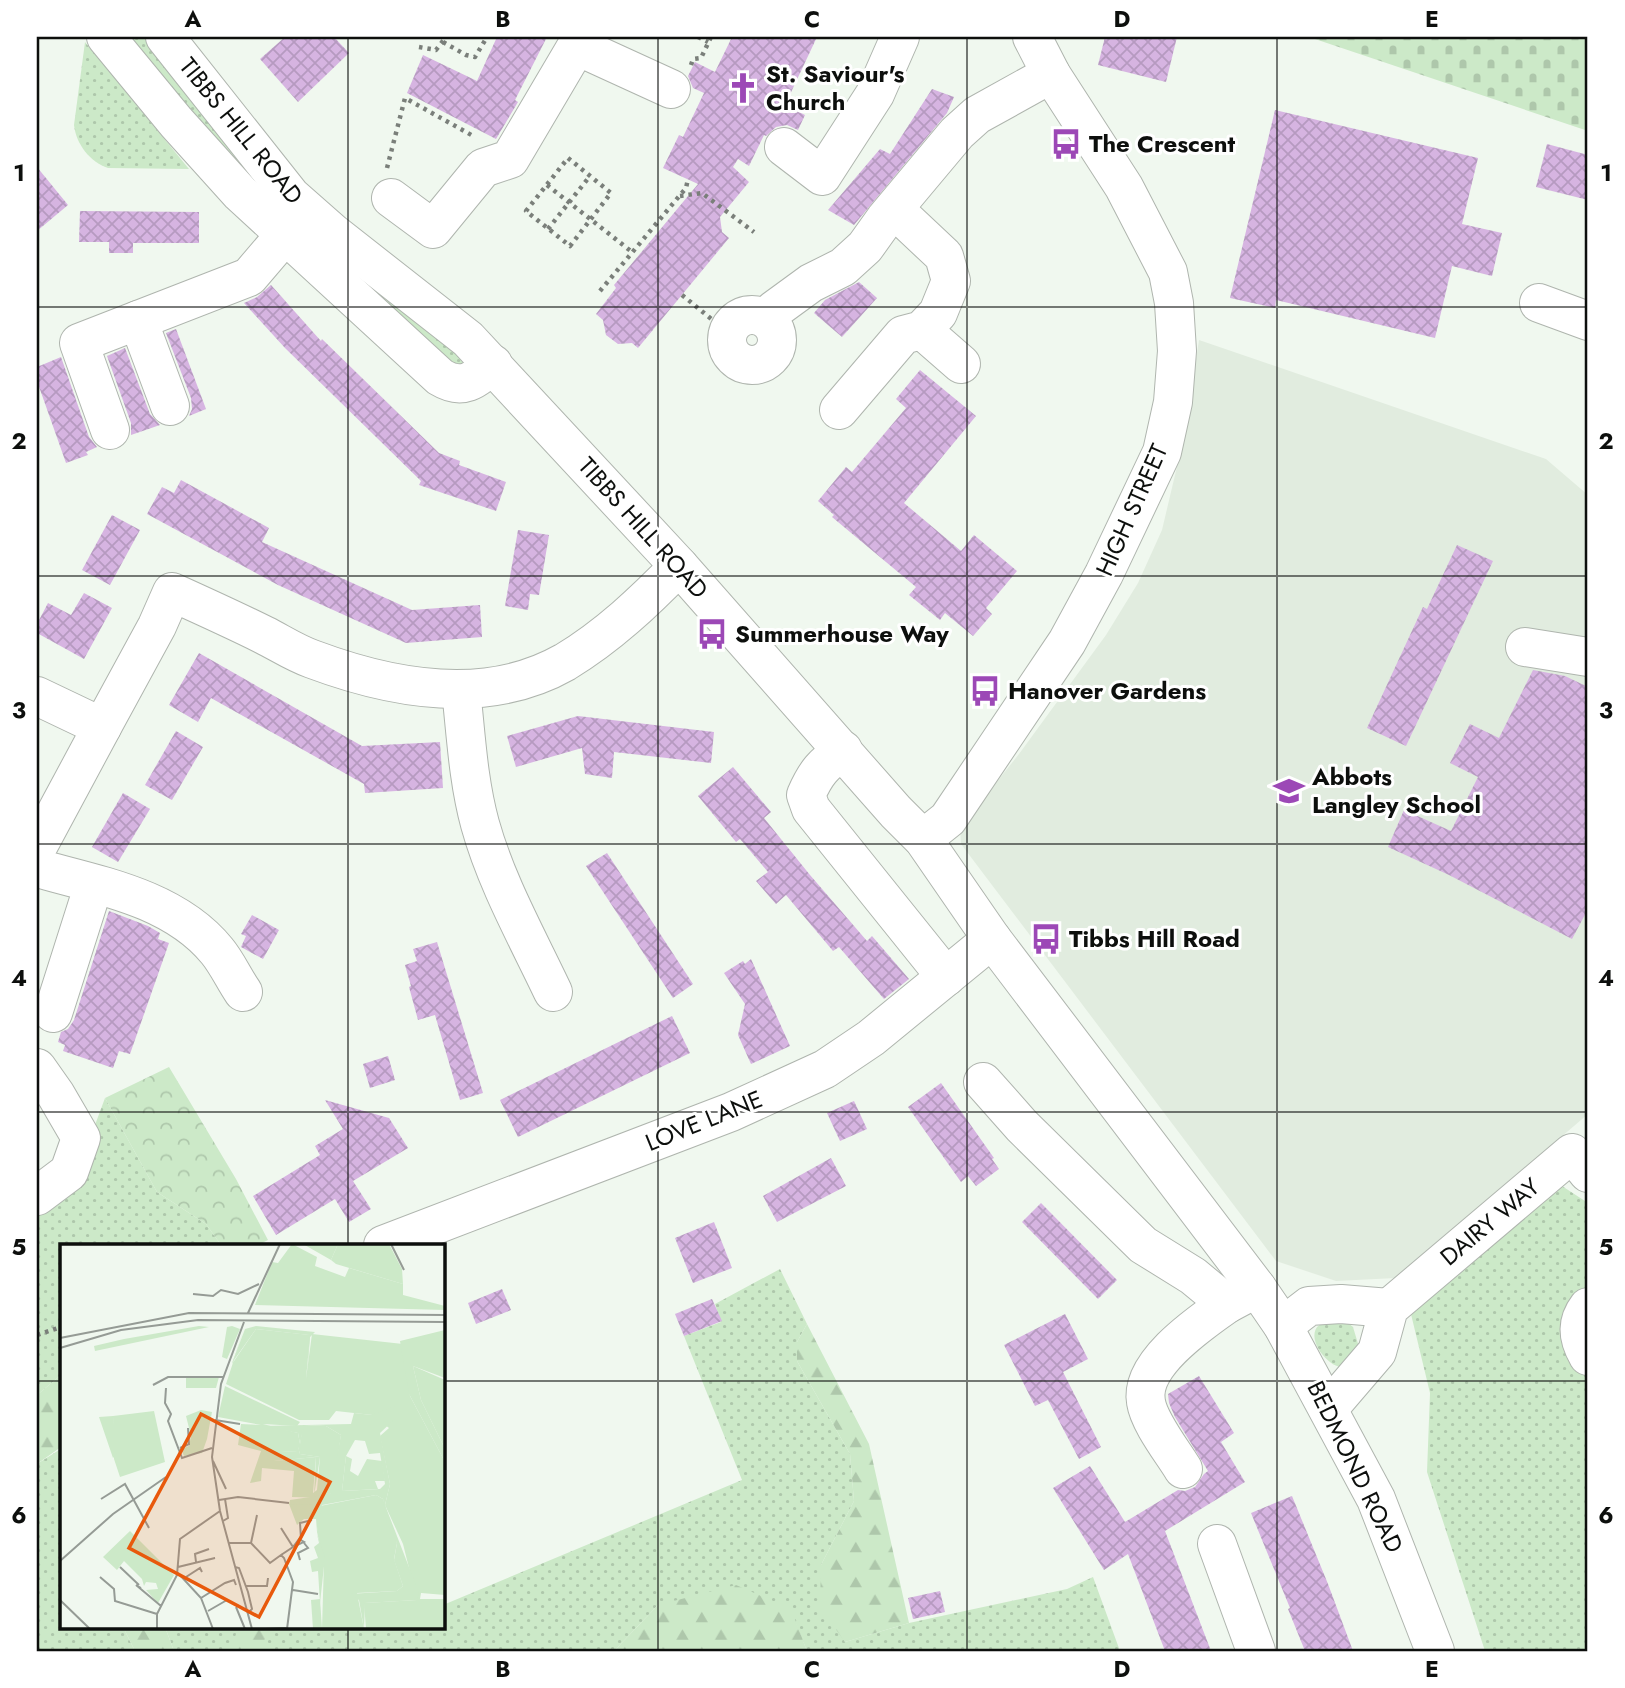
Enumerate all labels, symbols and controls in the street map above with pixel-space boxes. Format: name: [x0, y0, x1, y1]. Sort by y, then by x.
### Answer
text: A: [184, 2, 202, 36]
text: B: [495, 2, 511, 36]
text: C: [804, 2, 820, 36]
text: D: [1114, 2, 1131, 36]
text: E: [1425, 2, 1439, 36]
street label: TIBBS HILL ROAD: [171, 50, 312, 212]
place label: St. Saviour's Church: [766, 56, 904, 119]
church icon: St. Saviour's Church: [726, 71, 760, 105]
place label: The Crescent: [1089, 126, 1236, 161]
bus stop icon: The Crescent: [1049, 127, 1083, 161]
text: 1: [13, 156, 25, 190]
text: 1: [1600, 156, 1612, 190]
text: 2: [11, 424, 27, 458]
text: 2: [1598, 424, 1614, 458]
street label: HIGH STREET: [1087, 438, 1176, 581]
street label: TIBBS HILL ROAD: [570, 449, 717, 606]
place label: Summerhouse Way: [735, 616, 949, 651]
bus stop icon: Summerhouse Way: [695, 617, 729, 651]
place label: Hanover Gardens: [1008, 673, 1206, 708]
bus stop icon: Hanover Gardens: [968, 674, 1002, 708]
text: 3: [12, 693, 26, 727]
text: 3: [1599, 693, 1613, 727]
place label: Abbots Langley School: [1311, 759, 1481, 822]
school or university icon: Abbots Langley School: [1272, 774, 1306, 808]
place label: Tibbs Hill Road: [1069, 921, 1240, 956]
bus stop icon: Tibbs Hill Road: [1029, 922, 1063, 956]
text: 4: [11, 961, 27, 995]
text: 4: [1598, 961, 1614, 995]
street label: LOVE LANE: [640, 1081, 768, 1160]
street label: DAIRY WAY: [1432, 1169, 1547, 1274]
text: 5: [12, 1230, 26, 1264]
text: 5: [1599, 1230, 1613, 1264]
inset map: [60, 1244, 444, 1628]
street label: BEDMOND ROAD: [1299, 1375, 1412, 1559]
text: 6: [11, 1498, 27, 1532]
text: 6: [1598, 1498, 1614, 1532]
text: A: [184, 1652, 202, 1686]
text: B: [495, 1652, 511, 1686]
text: C: [804, 1652, 820, 1686]
text: D: [1114, 1652, 1131, 1686]
text: E: [1425, 1652, 1439, 1686]

